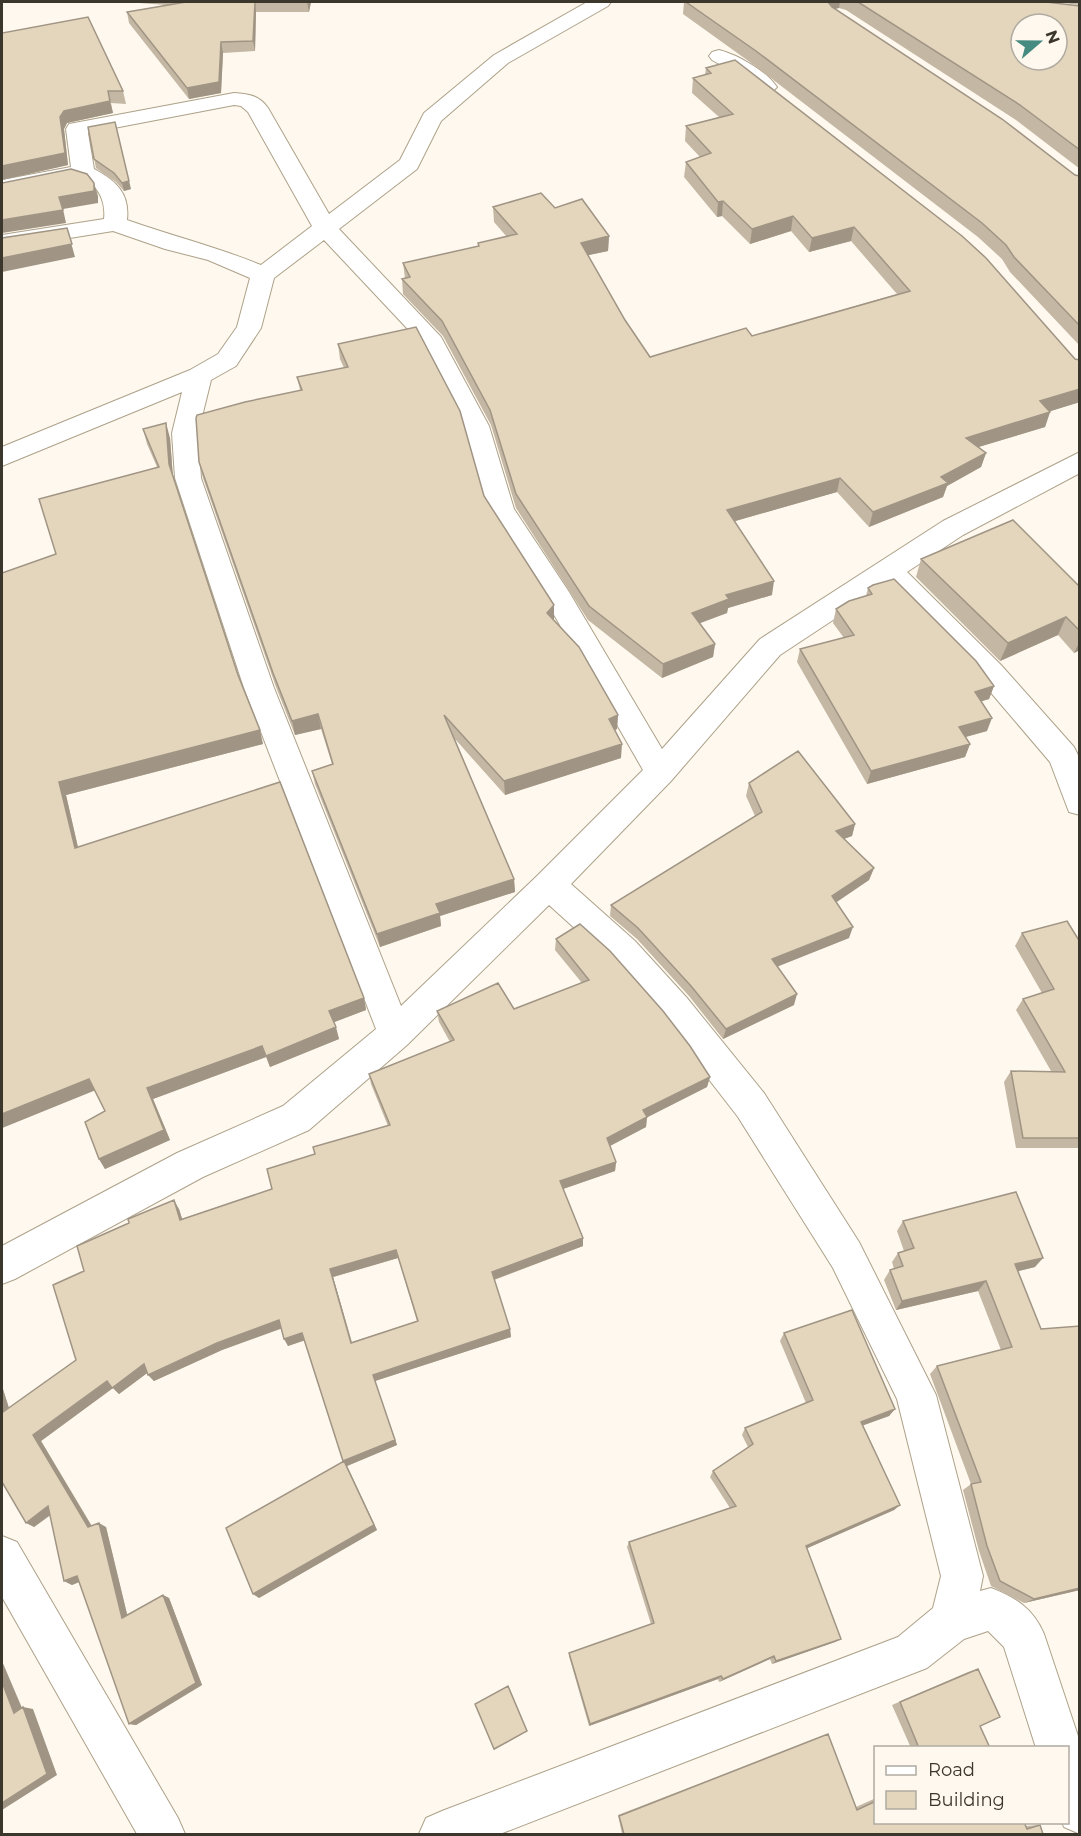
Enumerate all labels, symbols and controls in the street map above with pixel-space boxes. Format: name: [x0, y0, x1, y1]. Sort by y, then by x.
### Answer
north arrow: [1009, 12, 1069, 72]
text: N: [1041, 28, 1064, 46]
legend: [874, 1746, 1069, 1824]
text: Road: [928, 1759, 975, 1781]
text: Building: [928, 1789, 1005, 1811]

